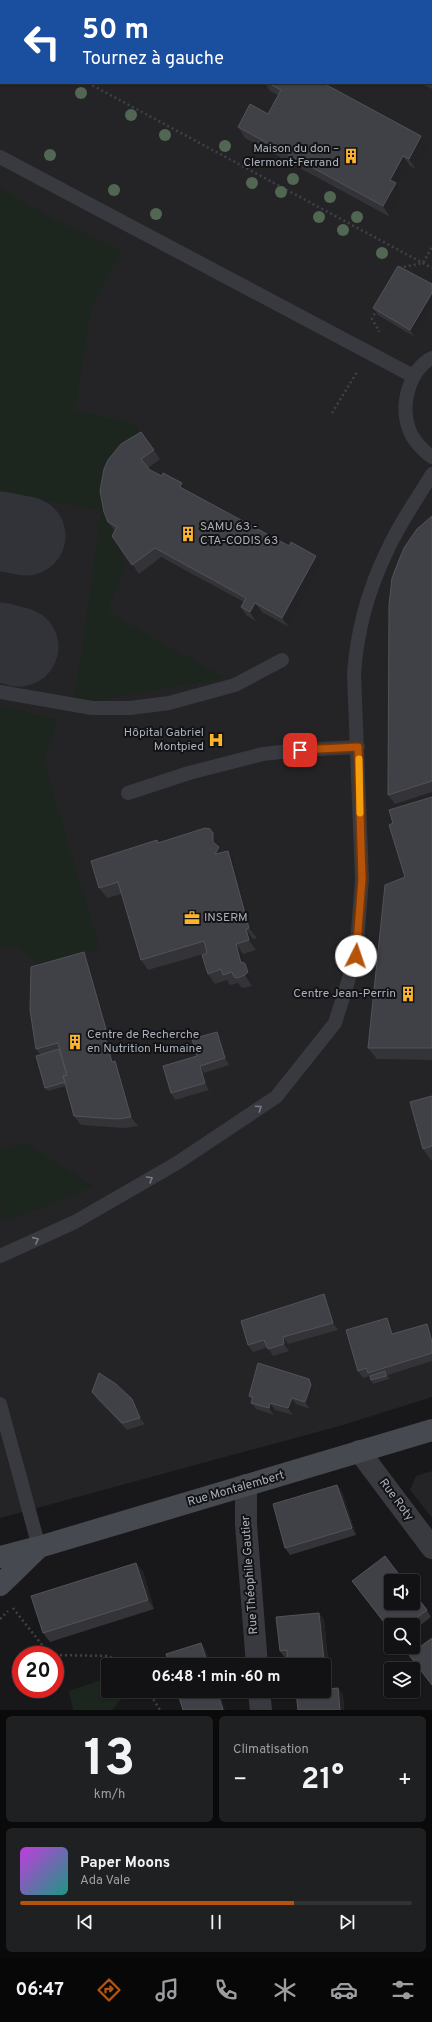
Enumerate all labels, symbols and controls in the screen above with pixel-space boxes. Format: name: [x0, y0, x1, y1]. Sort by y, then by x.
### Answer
text: 50 m: [82, 13, 149, 49]
icon: left: [16, 16, 68, 68]
text: Tournez à gauche: [82, 48, 224, 71]
place label: Maison du don – Clermont-Ferrand: [243, 141, 339, 171]
building icon: Maison du don – Clermont-Ferrand: [342, 147, 360, 165]
place label: SAMU 63 - CTA-CODIS 63: [200, 519, 278, 549]
building icon: SAMU 63 - CTA-CODIS 63: [179, 525, 197, 543]
place label: Hôpital Gabriel Montpied: [124, 725, 204, 755]
hospital icon: Hôpital Gabriel Montpied: [207, 731, 225, 749]
pin: [283, 733, 317, 767]
icon: arrive: [289, 739, 311, 761]
office icon: INSERM: [183, 909, 201, 927]
place label: INSERM: [204, 910, 248, 926]
position arrow: [335, 935, 377, 977]
building icon: Centre Jean-Perrin: [399, 985, 417, 1003]
place label: Centre Jean-Perrin: [293, 986, 396, 1002]
place label: Centre de Recherche en Nutrition Humaine: [87, 1027, 202, 1057]
building icon: Centre de Recherche en Nutrition Humaine: [66, 1033, 84, 1051]
one-way arrow: [255, 1105, 262, 1113]
one-way arrow: [146, 1176, 153, 1183]
one-way arrow: [31, 1237, 39, 1245]
street label: Rue Montalembert: [186, 1468, 286, 1510]
street label: Rue Roty: [375, 1476, 417, 1524]
street label: Rue Théophile Gautier: [238, 1515, 262, 1635]
map controls: [384, 1574, 420, 1698]
button: sound: [384, 1574, 420, 1610]
button: search: [384, 1618, 420, 1654]
speed limit sign: 20: [12, 1646, 64, 1698]
button: layers: [384, 1662, 420, 1698]
text: 06:48 · 1 min · 60 m: [152, 1668, 280, 1687]
text: 13: [84, 1728, 135, 1794]
text: Climatisation: [233, 1742, 309, 1758]
text: 21°: [301, 1762, 344, 1799]
text: −: [233, 1767, 247, 1794]
text: +: [398, 1767, 412, 1794]
text: km/h: [94, 1787, 125, 1803]
text: Paper Moons: [80, 1854, 170, 1873]
text: Ada Vale: [80, 1873, 130, 1889]
icon: previous: [74, 1911, 96, 1933]
icon: pause: [205, 1911, 227, 1933]
icon: next: [336, 1911, 358, 1933]
icon: directions: [95, 1976, 123, 2004]
icon: music: [153, 1976, 181, 2004]
icon: phone: [212, 1976, 240, 2004]
icon: climate: [271, 1976, 299, 2004]
icon: car: [330, 1976, 358, 2004]
icon: filters: [389, 1976, 417, 2004]
text: 06:47: [15, 1979, 64, 2002]

